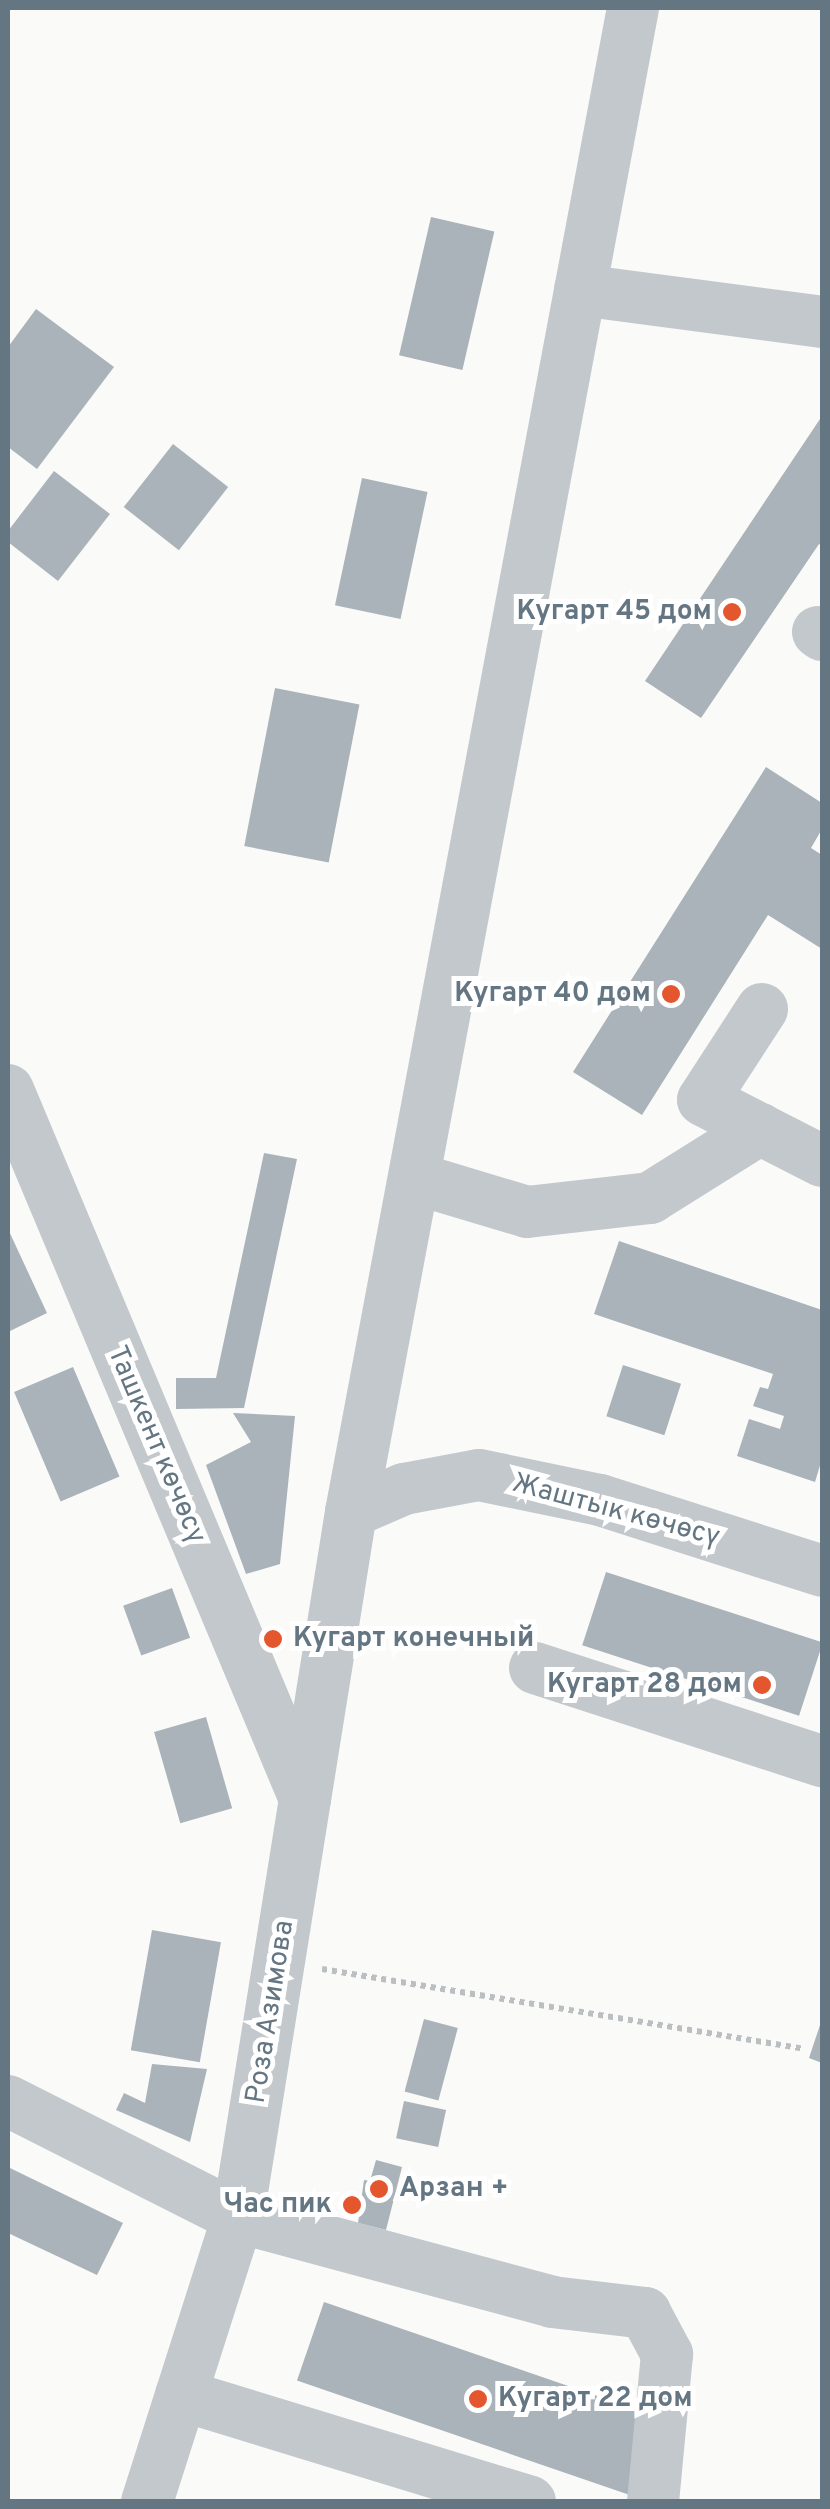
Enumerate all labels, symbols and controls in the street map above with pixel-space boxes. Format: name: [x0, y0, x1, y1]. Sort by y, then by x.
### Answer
place label: Кугарт 45 дом: [517, 595, 712, 629]
marker: Кугарт 45 дом: [721, 601, 743, 623]
place label: Кугарт 40 дом: [454, 977, 651, 1011]
marker: Кугарт 40 дом: [660, 983, 682, 1005]
street label: Ташкент көчөсү: [99, 1341, 213, 1549]
street label: Жаштык көчөсү: [508, 1467, 724, 1555]
place label: Кугарт конечный: [293, 1622, 534, 1656]
marker: Кугарт конечный: [262, 1628, 284, 1650]
place label: Кугарт 28 дом: [547, 1668, 742, 1702]
marker: Кугарт 28 дом: [751, 1674, 773, 1696]
street label: Роза Азимова: [240, 1918, 302, 2106]
place label: Арзан +: [399, 2172, 508, 2206]
marker: Арзан +: [368, 2178, 390, 2200]
place label: Час пик: [223, 2188, 332, 2222]
marker: Час пик: [341, 2194, 363, 2216]
place label: Кугарт 22 дом: [498, 2382, 693, 2416]
marker: Кугарт 22 дом: [467, 2388, 489, 2410]

